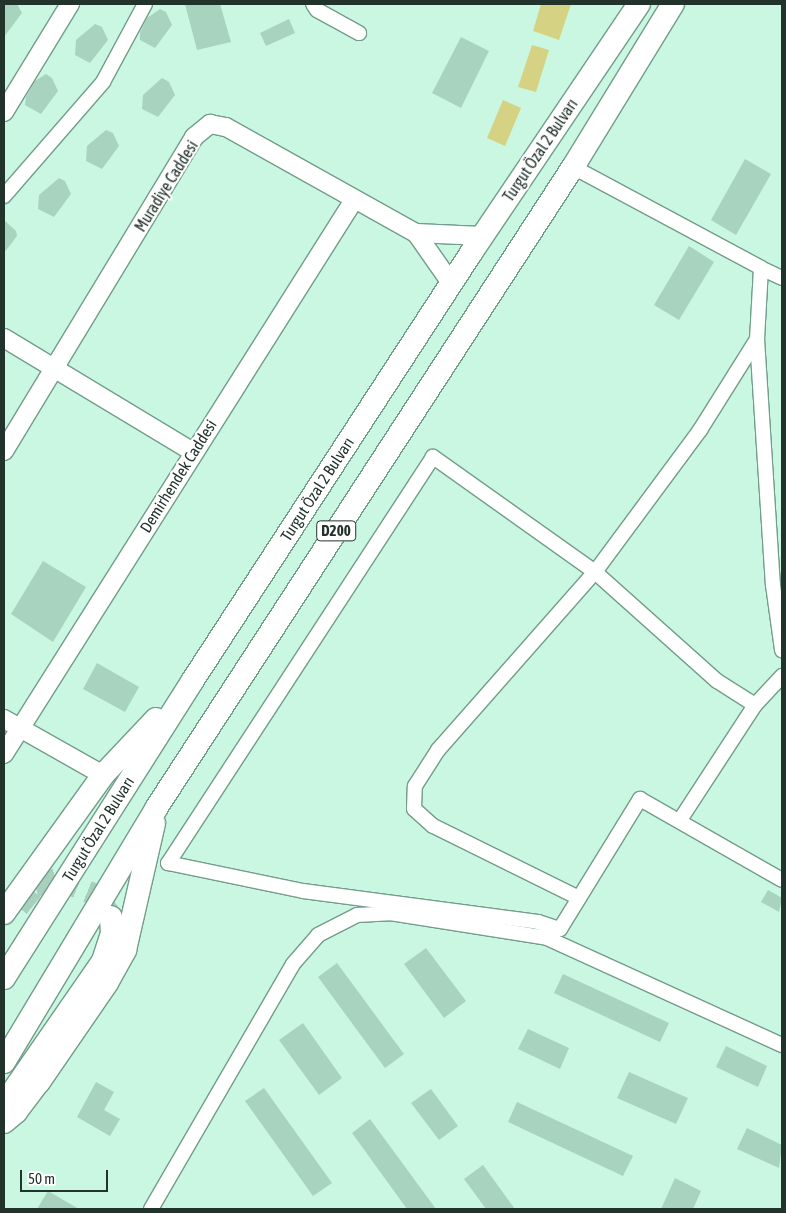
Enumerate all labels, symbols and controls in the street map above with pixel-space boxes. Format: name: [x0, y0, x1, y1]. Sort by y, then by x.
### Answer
street label: Turgut Özal 2 Bulvarı: [499, 95, 581, 205]
street label: Muradiye Caddesi: [130, 137, 202, 235]
street label: Demirhendek Caddesi: [136, 416, 220, 536]
street label: Turgut Özal 2 Bulvarı: [276, 433, 358, 545]
road number: D200: [316, 518, 356, 544]
street label: Turgut Özal 2 Bulvarı: [58, 773, 138, 885]
scale bar: [22, 1160, 110, 1192]
text: 50 m: [28, 1170, 55, 1187]

